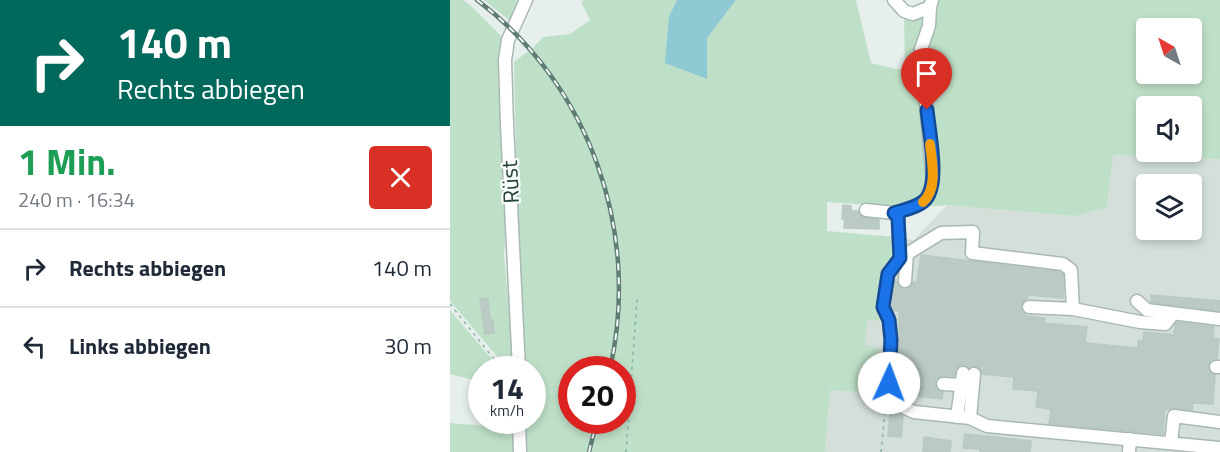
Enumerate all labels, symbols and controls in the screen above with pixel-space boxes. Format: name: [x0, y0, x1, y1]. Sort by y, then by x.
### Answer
text: 140 m: [117, 10, 232, 74]
north arrow: [1136, 18, 1202, 84]
map controls: [1136, 18, 1202, 240]
icon: right: [18, 24, 96, 102]
pin: [901, 48, 952, 110]
icon: arrive: [910, 57, 943, 90]
text: Rechts abbiegen: [117, 68, 305, 109]
button: sound: [1136, 96, 1202, 162]
text: 1 Min.: [18, 134, 115, 189]
button: close: [369, 146, 432, 209]
street label: Rüst: [492, 159, 528, 204]
button: layers: [1136, 174, 1202, 240]
text: 240 m · 16:34: [18, 184, 135, 215]
text: Rechts abbiegen: [69, 251, 226, 285]
text: 140 m: [372, 251, 432, 285]
icon: right: [18, 252, 51, 285]
text: Links abbiegen: [69, 329, 211, 363]
text: 30 m: [384, 329, 432, 363]
icon: left: [18, 330, 51, 363]
position arrow: [857, 351, 921, 415]
speed limit sign: 20: [558, 356, 636, 434]
text: 14: [490, 365, 524, 411]
text: km/h: [490, 399, 524, 422]

